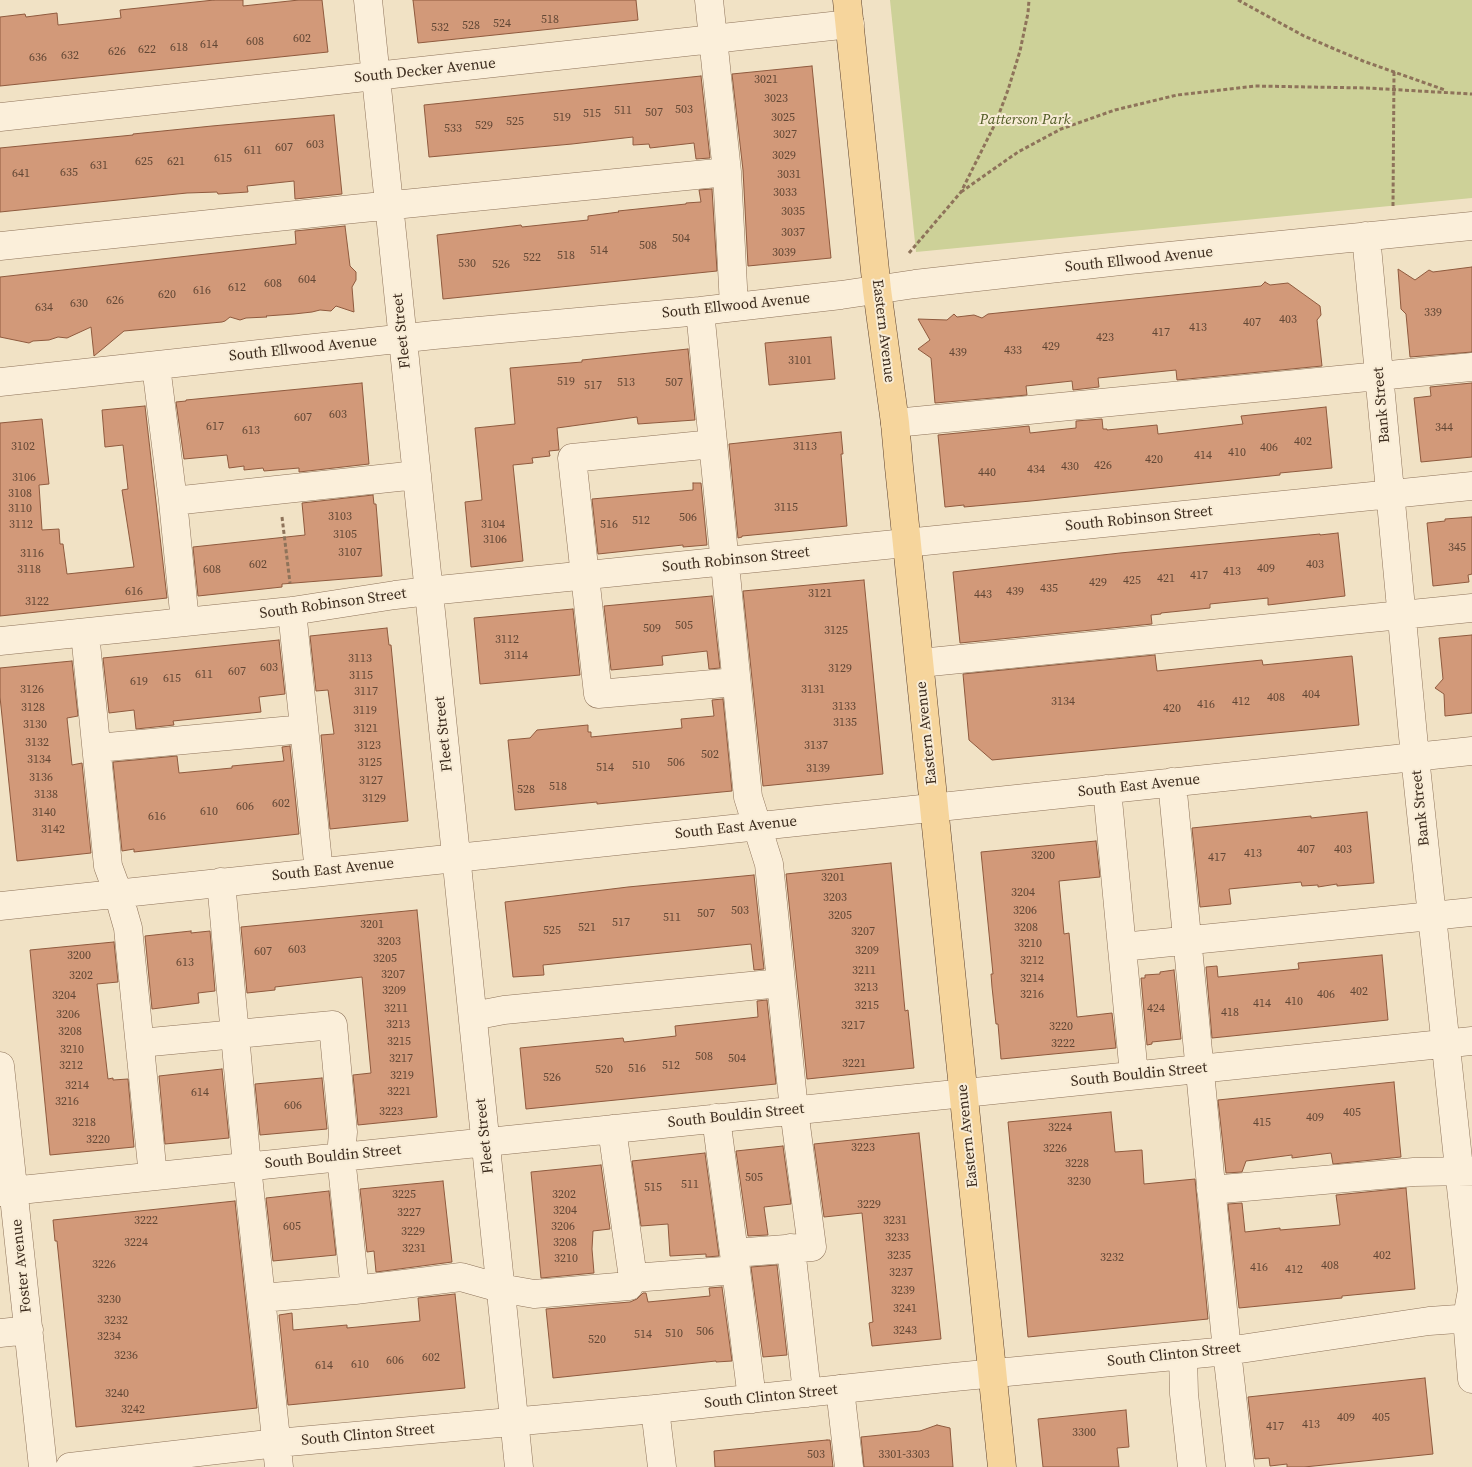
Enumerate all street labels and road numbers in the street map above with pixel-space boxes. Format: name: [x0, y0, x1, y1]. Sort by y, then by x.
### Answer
street label: South Decker Avenue: [353, 55, 497, 87]
street label: South Ellwood Avenue: [1064, 243, 1214, 277]
street label: Eastern Avenue: [868, 278, 898, 384]
street label: South Ellwood Avenue: [661, 289, 811, 323]
street label: Fleet Street: [389, 292, 415, 370]
street label: South Ellwood Avenue: [228, 332, 378, 366]
street label: Bank Street: [1370, 366, 1394, 444]
street label: South Robinson Street: [1065, 502, 1213, 536]
street label: South Robinson Street: [662, 543, 810, 577]
street label: South Robinson Street: [259, 585, 407, 623]
street label: Eastern Avenue: [913, 680, 941, 786]
street label: Fleet Street: [431, 695, 457, 773]
street label: Bank Street: [1408, 769, 1434, 847]
street label: South East Avenue: [1077, 771, 1201, 801]
street label: South East Avenue: [674, 813, 798, 843]
street label: South East Avenue: [271, 855, 395, 885]
street label: South Bouldin Street: [1070, 1059, 1208, 1091]
street label: Eastern Avenue: [954, 1083, 982, 1189]
street label: Fleet Street: [472, 1097, 498, 1175]
street label: South Bouldin Street: [667, 1100, 805, 1132]
street label: South Bouldin Street: [264, 1141, 402, 1173]
street label: Foster Avenue: [8, 1218, 36, 1314]
street label: South Clinton Street: [1107, 1339, 1241, 1371]
street label: South Clinton Street: [704, 1381, 838, 1413]
street label: South Clinton Street: [301, 1420, 435, 1450]

